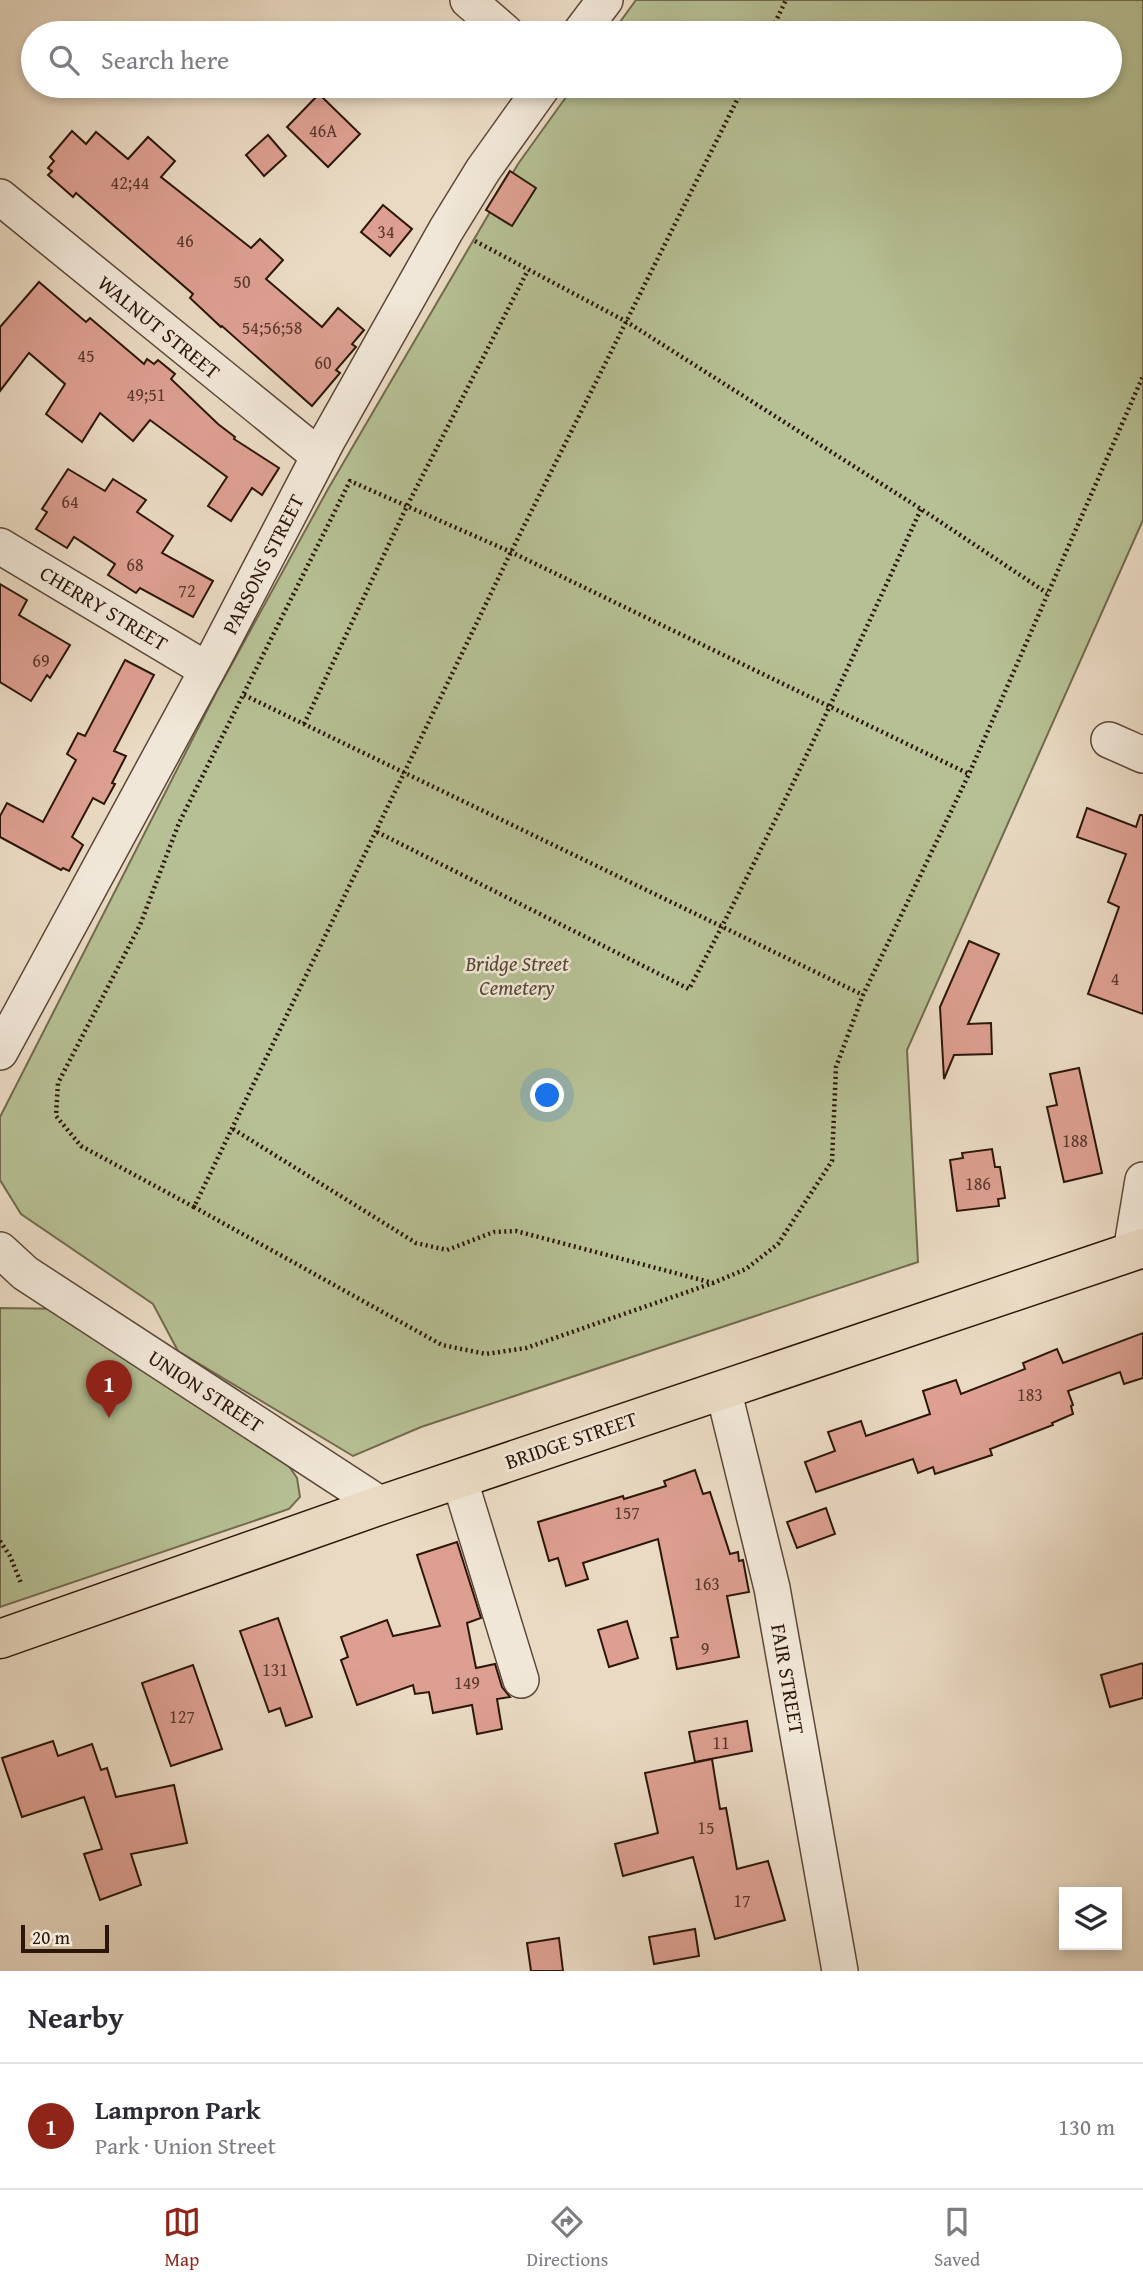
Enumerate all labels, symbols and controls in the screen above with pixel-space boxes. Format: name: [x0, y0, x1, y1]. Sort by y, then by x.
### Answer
search box: [21, 21, 1122, 98]
text: Search here: [101, 40, 229, 79]
icon: search: [45, 41, 83, 79]
house number: 46A: [309, 117, 337, 144]
house number: 42;44: [110, 169, 150, 196]
house number: 34: [377, 218, 395, 245]
house number: 46: [176, 227, 194, 254]
street label: WALNUT STREET: [91, 268, 227, 386]
house number: 50: [233, 268, 251, 295]
house number: 54;56;58: [242, 314, 302, 341]
house number: 45: [77, 342, 95, 369]
house number: 60: [314, 349, 332, 376]
house number: 49;51: [126, 381, 166, 408]
house number: 64: [61, 488, 79, 515]
street label: PARSONS STREET: [214, 488, 312, 639]
house number: 68: [126, 551, 144, 578]
street label: CHERRY STREET: [34, 557, 174, 659]
house number: 72: [178, 577, 196, 604]
house number: 69: [32, 647, 50, 674]
park label: Bridge Street Cemetery: [464, 948, 569, 1003]
house number: 4: [1111, 965, 1119, 992]
your location: [530, 1078, 564, 1112]
house number: 188: [1062, 1127, 1088, 1154]
house number: 186: [965, 1170, 991, 1197]
street label: UNION STREET: [142, 1342, 270, 1440]
pin: 1: [86, 1360, 132, 1418]
house number: 183: [1017, 1381, 1043, 1408]
street label: BRIDGE STREET: [501, 1403, 641, 1477]
house number: 157: [614, 1499, 640, 1526]
house number: 163: [694, 1570, 720, 1597]
street label: FAIR STREET: [763, 1621, 813, 1737]
house number: 9: [701, 1635, 709, 1662]
house number: 131: [262, 1656, 288, 1683]
house number: 149: [454, 1669, 480, 1696]
house number: 127: [169, 1703, 195, 1730]
house number: 11: [712, 1729, 730, 1756]
house number: 15: [697, 1814, 715, 1841]
house number: 17: [733, 1887, 751, 1914]
map controls: [1059, 1887, 1122, 1950]
button: layers: [1059, 1887, 1122, 1950]
scale bar: [21, 1922, 108, 1954]
text: 20 m: [32, 1923, 70, 1951]
text: Nearby: [28, 1995, 124, 2039]
text: Lampron Park: [95, 2090, 261, 2129]
text: 1: [45, 2110, 57, 2143]
text: 130 m: [1058, 2110, 1115, 2143]
text: Park · Union Street: [95, 2129, 276, 2162]
tab: Map: [163, 2203, 201, 2273]
tab: Directions: [527, 2203, 608, 2273]
tab: Saved: [934, 2203, 980, 2273]

